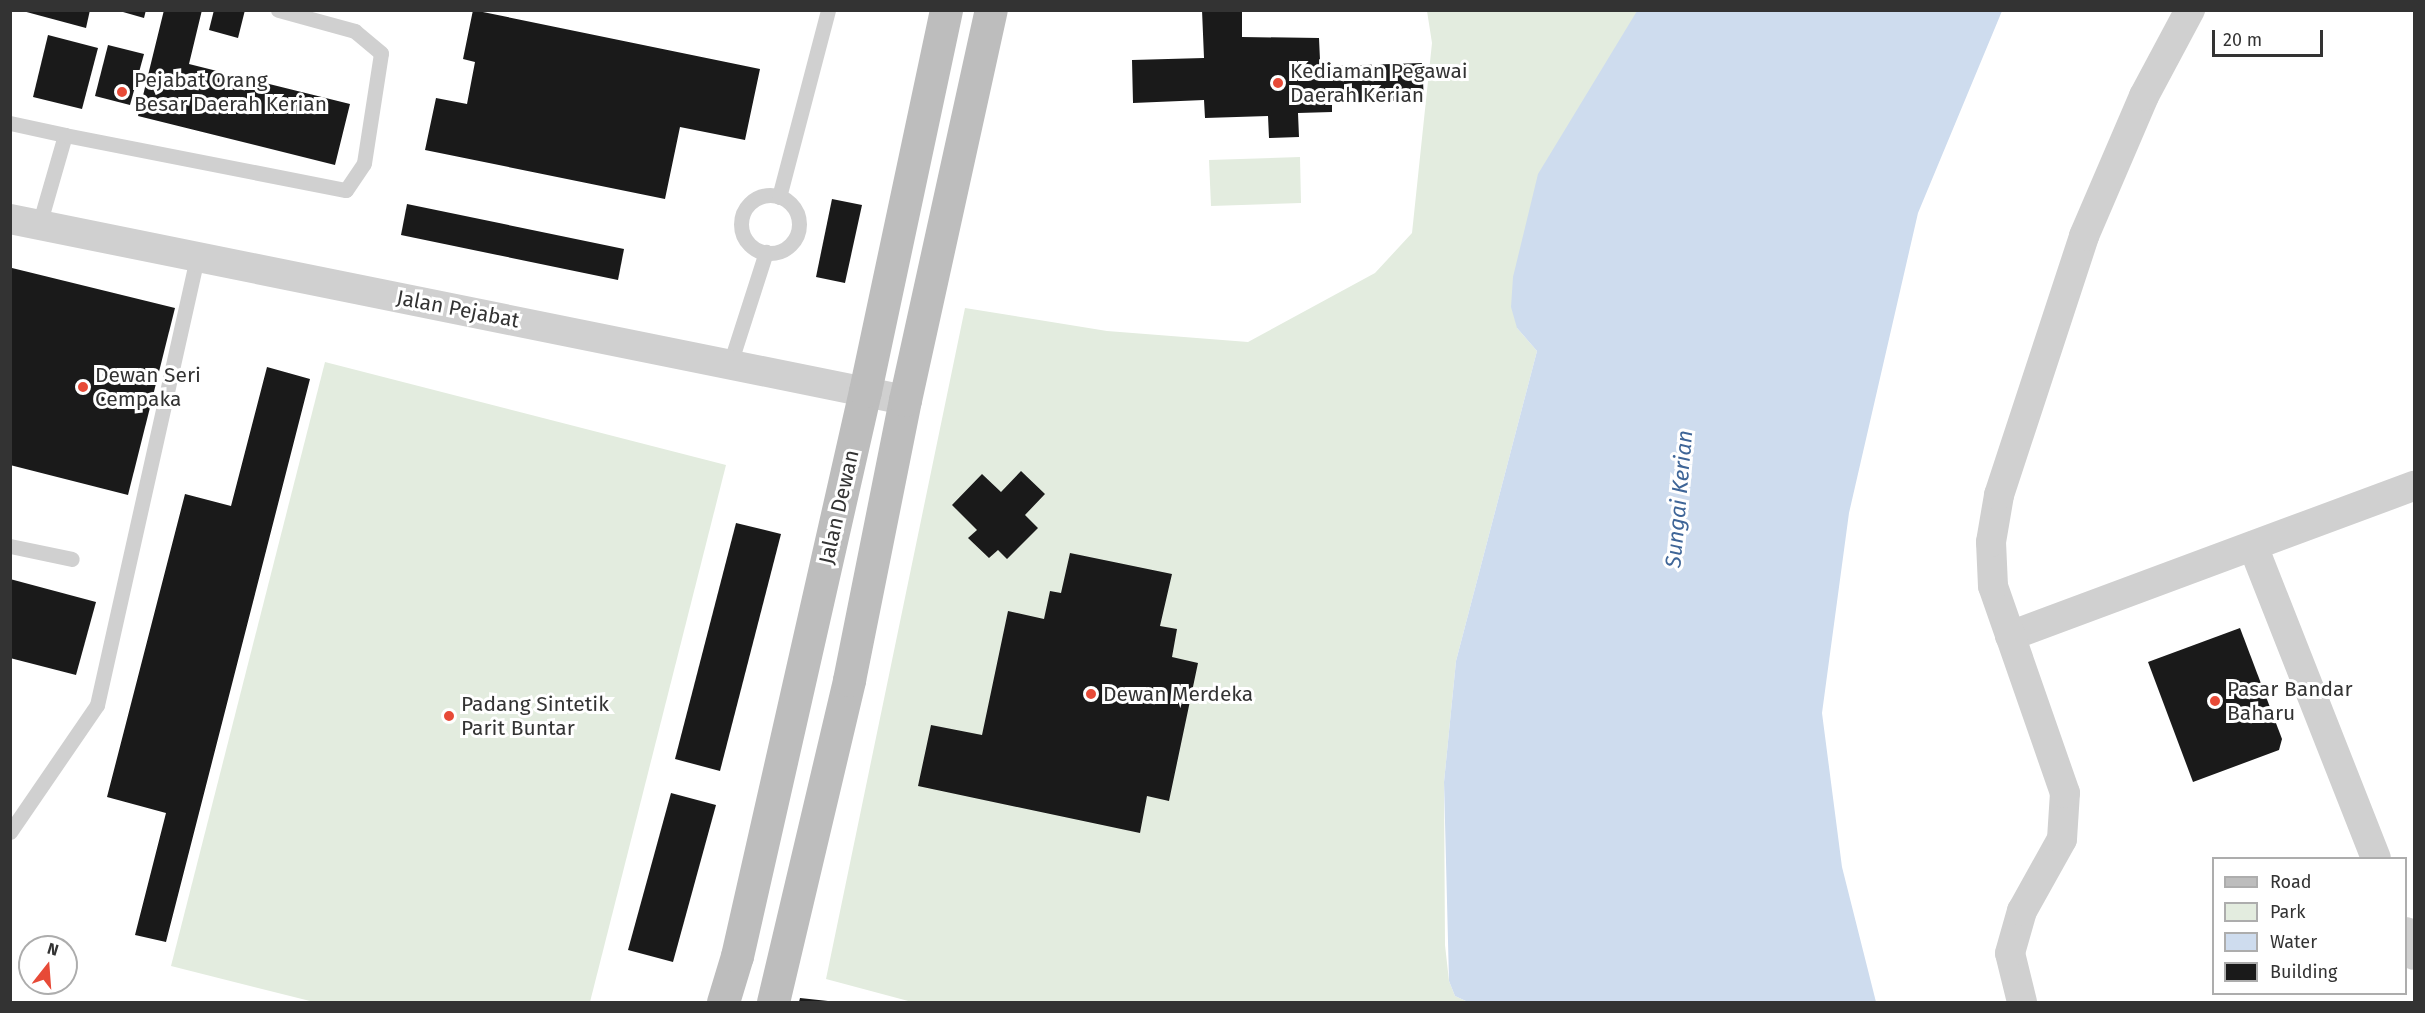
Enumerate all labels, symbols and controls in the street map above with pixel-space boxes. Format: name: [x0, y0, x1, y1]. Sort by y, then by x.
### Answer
scale bar: [2215, 18, 2326, 56]
text: 20 m: [2223, 29, 2262, 51]
place label: Kediaman Pegawai Daerah Kerian: [1290, 58, 1468, 108]
place label: Pejabat Orang Besar Daerah Kerian: [134, 67, 327, 117]
marker: Kediaman Pegawai Daerah Kerian: [1271, 76, 1285, 90]
marker: Pejabat Orang Besar Daerah Kerian: [115, 85, 129, 99]
street label: Jalan Pejabat: [394, 285, 522, 333]
place label: Dewan Seri Cempaka: [95, 362, 201, 412]
marker: Dewan Seri Cempaka: [76, 380, 90, 394]
water label: Sungai Kerian: [1660, 429, 1698, 569]
street label: Jalan Dewan: [814, 447, 864, 567]
place label: Pasar Bandar Baharu: [2227, 676, 2353, 726]
place label: Dewan Merdeka: [1103, 681, 1253, 707]
marker: Dewan Merdeka: [1084, 687, 1098, 701]
place label: Padang Sintetik Parit Buntar: [461, 691, 609, 741]
marker: Pasar Bandar Baharu: [2208, 694, 2222, 708]
marker: Padang Sintetik Parit Buntar: [442, 709, 456, 723]
legend: [2212, 857, 2407, 995]
text: Road: [2270, 871, 2312, 893]
text: Park: [2270, 901, 2305, 923]
text: Water: [2270, 931, 2317, 953]
north arrow: [18, 935, 78, 995]
text: N: [45, 939, 61, 960]
text: Building: [2270, 961, 2337, 983]

